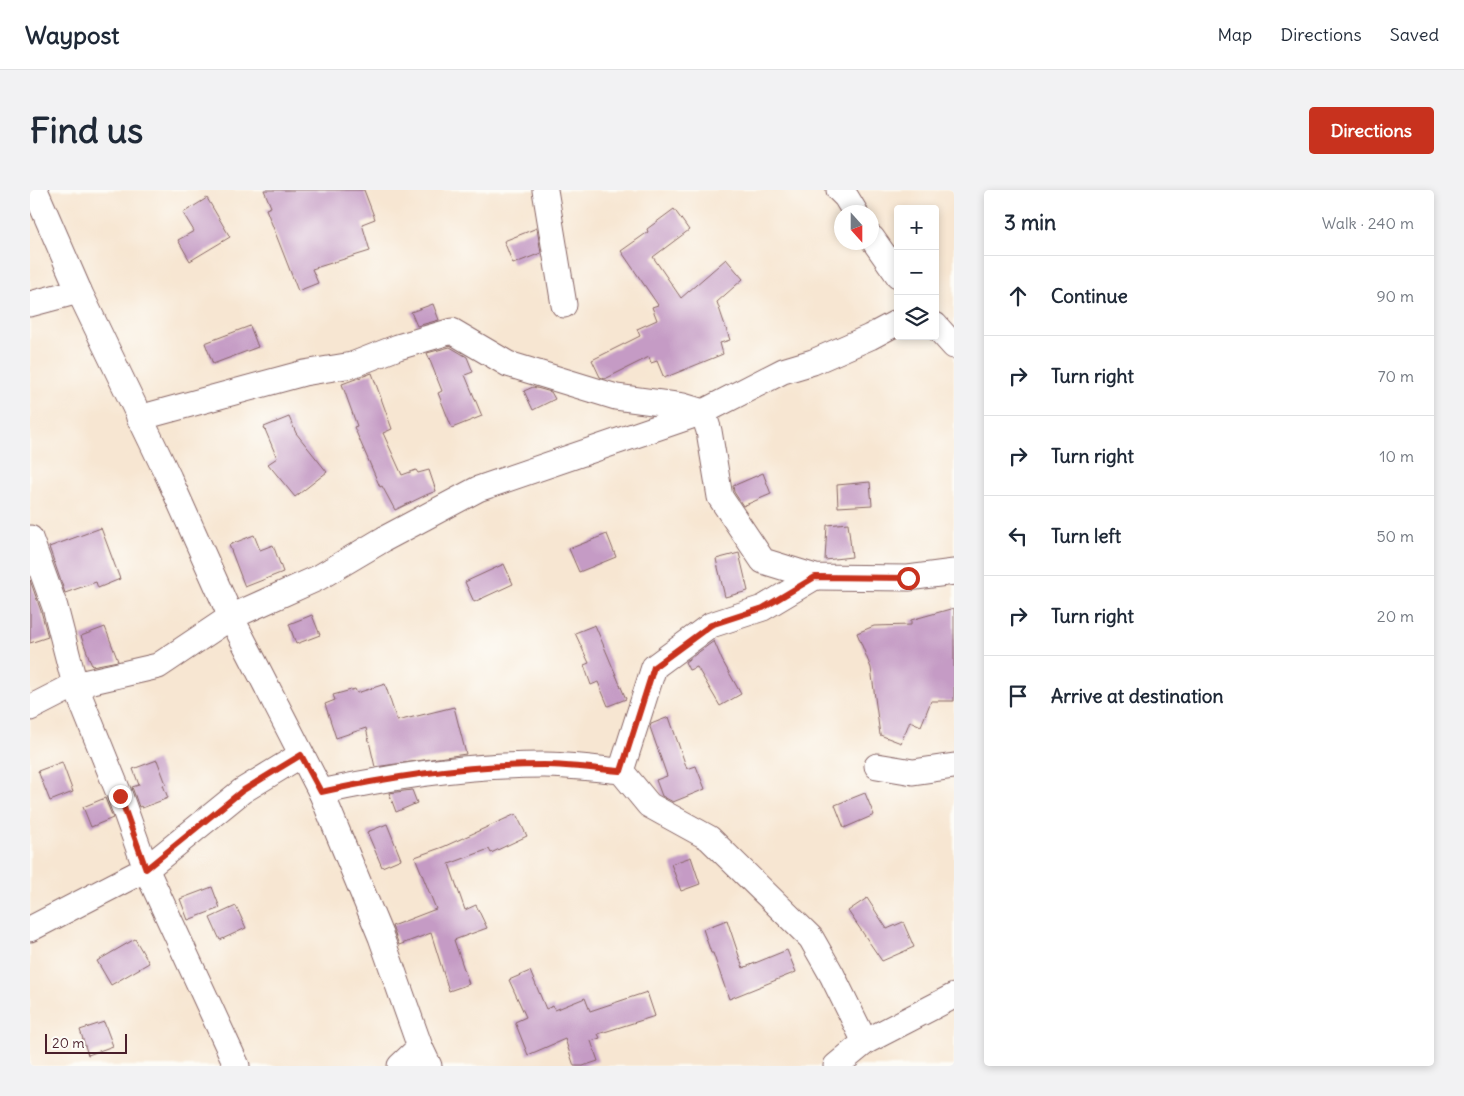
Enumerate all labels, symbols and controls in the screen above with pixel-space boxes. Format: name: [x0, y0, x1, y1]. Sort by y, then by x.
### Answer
text: Waypost: [25, 20, 119, 50]
text: Map: [1217, 23, 1252, 46]
text: Directions: [1280, 23, 1362, 46]
text: Saved: [1390, 23, 1439, 46]
button: Directions: [1309, 107, 1434, 154]
text: Find us: [30, 108, 143, 152]
north arrow: [834, 205, 879, 250]
map controls: [894, 205, 939, 340]
button: +: [894, 205, 939, 250]
text: 3 min: [1004, 209, 1056, 236]
text: Walk · 240 m: [1322, 213, 1414, 233]
button: −: [894, 250, 939, 295]
icon: ahead: [1004, 282, 1032, 310]
text: Continue: [1051, 284, 1128, 308]
text: 90 m: [1376, 286, 1414, 306]
button: layers: [894, 295, 939, 340]
icon: right: [1004, 362, 1032, 390]
text: Turn right: [1051, 364, 1134, 388]
text: 70 m: [1378, 366, 1414, 386]
icon: right: [1004, 442, 1032, 470]
text: Turn right: [1051, 444, 1134, 468]
text: 10 m: [1379, 446, 1414, 466]
icon: left: [1004, 522, 1032, 550]
text: Turn left: [1051, 524, 1121, 548]
text: 50 m: [1376, 526, 1414, 546]
route start: [897, 567, 920, 590]
icon: right: [1004, 602, 1032, 630]
text: Turn right: [1051, 604, 1134, 628]
text: 20 m: [1377, 606, 1414, 626]
icon: arrive: [1004, 682, 1032, 710]
text: Arrive at destination: [1051, 684, 1224, 708]
route end: [109, 785, 132, 808]
scale bar: [45, 1031, 128, 1054]
text: 20 m: [52, 1034, 85, 1052]

